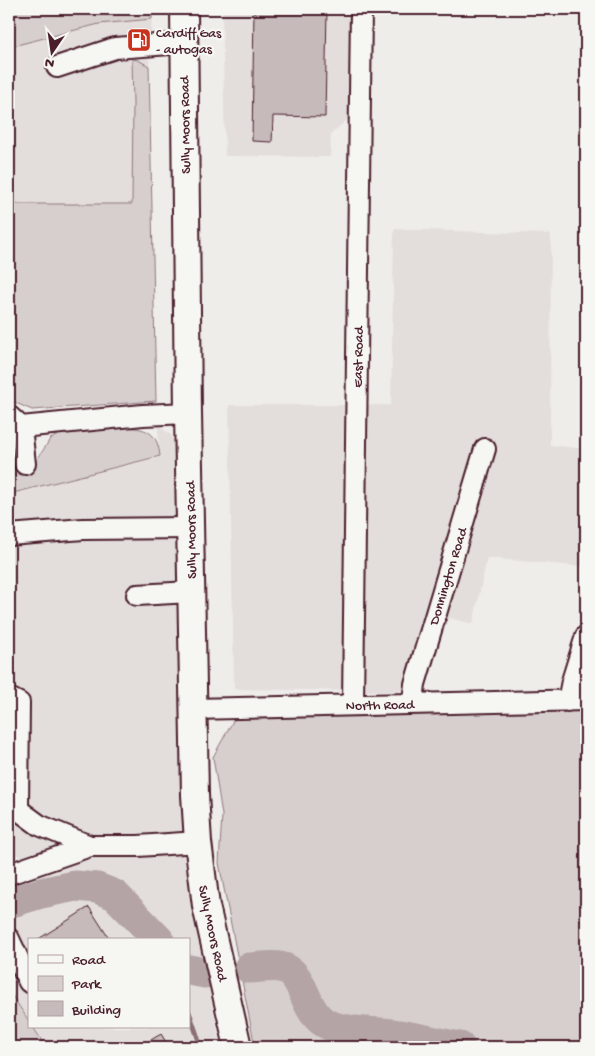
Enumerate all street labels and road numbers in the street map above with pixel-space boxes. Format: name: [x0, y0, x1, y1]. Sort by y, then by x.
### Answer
street label: Sully Moors Road: [177, 74, 196, 174]
street label: East Road: [350, 324, 369, 388]
street label: Sully Moors Road: [183, 479, 202, 579]
street label: Donnington Road: [426, 524, 473, 628]
street label: North Road: [346, 697, 416, 716]
street label: Sully Moors Road: [193, 884, 230, 985]

